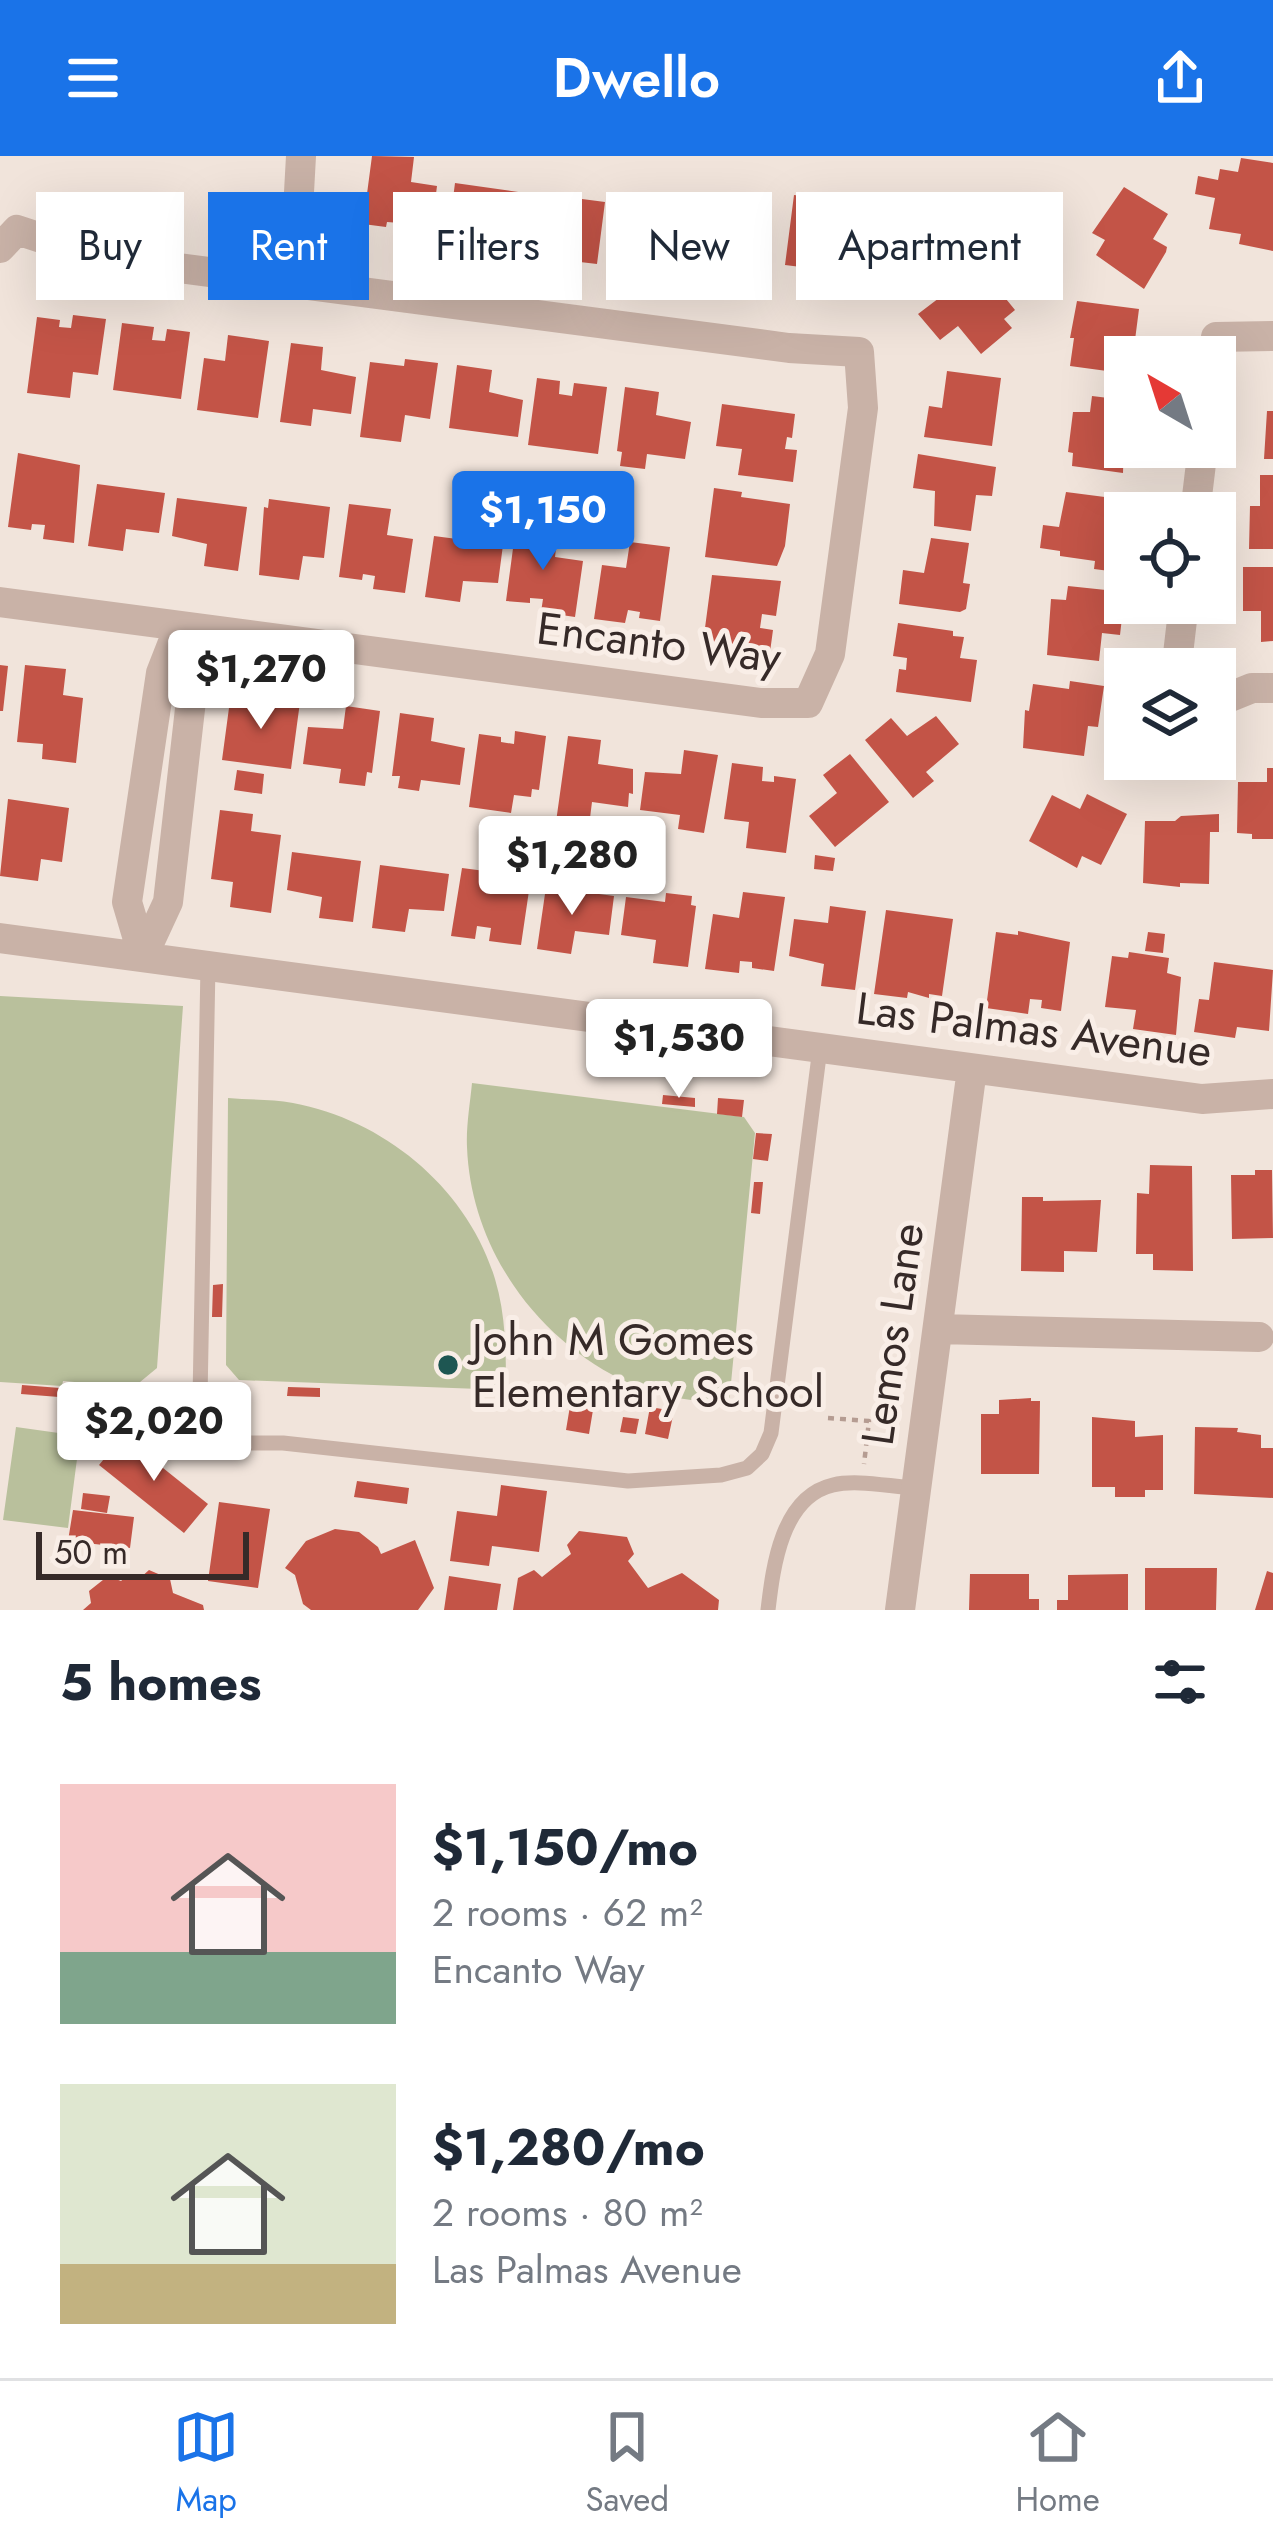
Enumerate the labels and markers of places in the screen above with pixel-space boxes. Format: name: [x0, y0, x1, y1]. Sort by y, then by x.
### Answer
pin: $1,150: [445, 471, 641, 573]
pin: $1,270: [163, 630, 359, 732]
pin: $1,280: [474, 816, 670, 918]
pin: $1,530: [581, 999, 777, 1101]
place label: John M Gomes Elementary School: [467, 1307, 824, 1424]
marker: John M Gomes Elementary School: [435, 1352, 461, 1378]
pin: $2,020: [56, 1382, 252, 1484]

